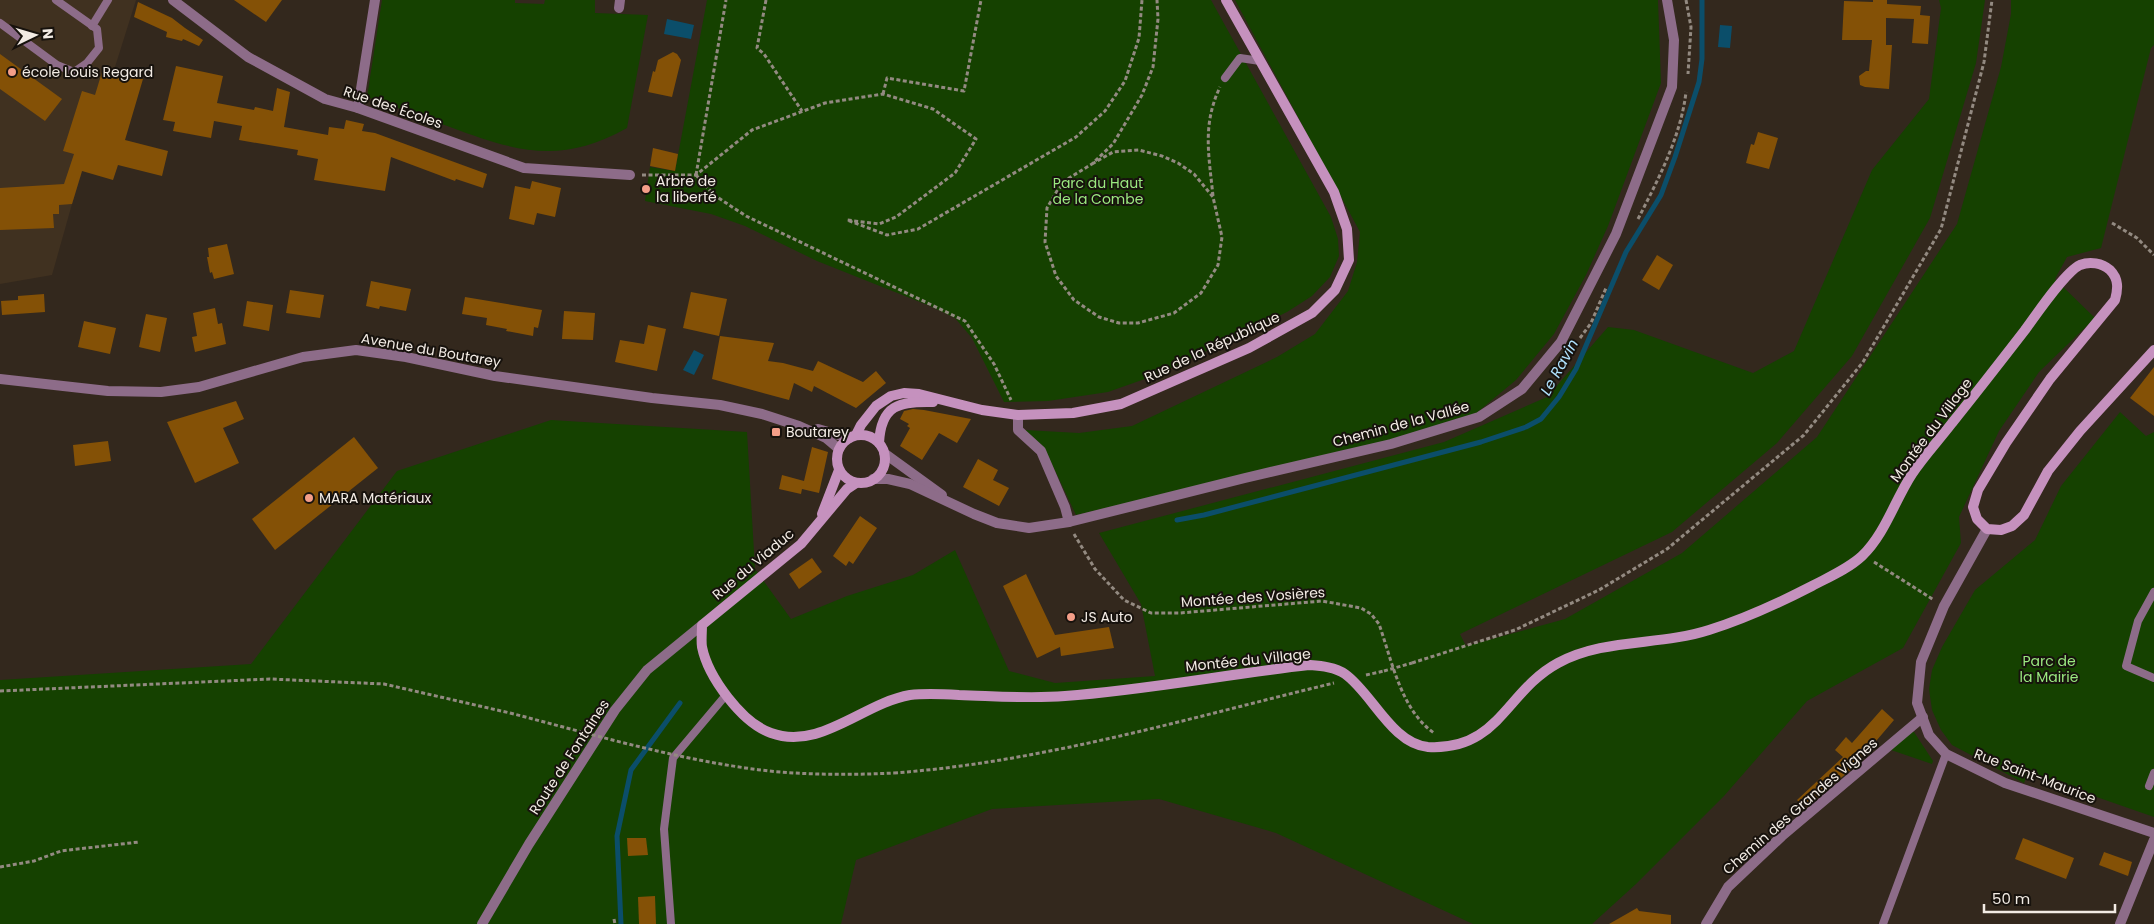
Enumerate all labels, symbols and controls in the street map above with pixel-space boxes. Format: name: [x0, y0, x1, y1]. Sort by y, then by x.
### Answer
north arrow: [10, 10, 60, 60]
text: N: [38, 28, 58, 40]
place label: école Louis Regard: [22, 62, 153, 82]
marker: école Louis Regard: [6, 66, 18, 78]
street label: Rue des Écoles: [341, 81, 445, 133]
place label: Arbre de la liberté: [656, 171, 717, 207]
park label: Parc du Haut de la Combe: [1053, 173, 1144, 209]
marker: Arbre de la liberté: [640, 183, 652, 195]
street label: Rue de la République: [1141, 307, 1283, 387]
street label: Avenue du Boutarey: [360, 328, 502, 372]
water label: Le Ravin: [1535, 335, 1583, 399]
street label: Montée du Village: [1885, 374, 1977, 486]
street label: Chemin de la Vallée: [1330, 396, 1472, 452]
place label: Boutarey: [786, 422, 849, 442]
marker: Boutarey: [770, 426, 782, 438]
place label: MARA Matériaux: [319, 488, 432, 508]
marker: MARA Matériaux: [303, 492, 315, 504]
street label: Rue du Viaduc: [708, 524, 798, 604]
street label: Montée des Vosières: [1180, 582, 1326, 612]
place label: JS Auto: [1081, 607, 1133, 627]
marker: JS Auto: [1065, 611, 1077, 623]
street label: Montée du Village: [1184, 643, 1312, 677]
park label: Parc de la Mairie: [2020, 651, 2079, 687]
street label: Route de Fontaines: [524, 695, 614, 819]
street label: Chemin des Grandes Vignes: [1718, 733, 1882, 879]
street label: Rue Saint-Maurice: [1971, 744, 2099, 809]
scale bar: [1984, 882, 2115, 914]
text: 50 m: [1992, 888, 2030, 909]

